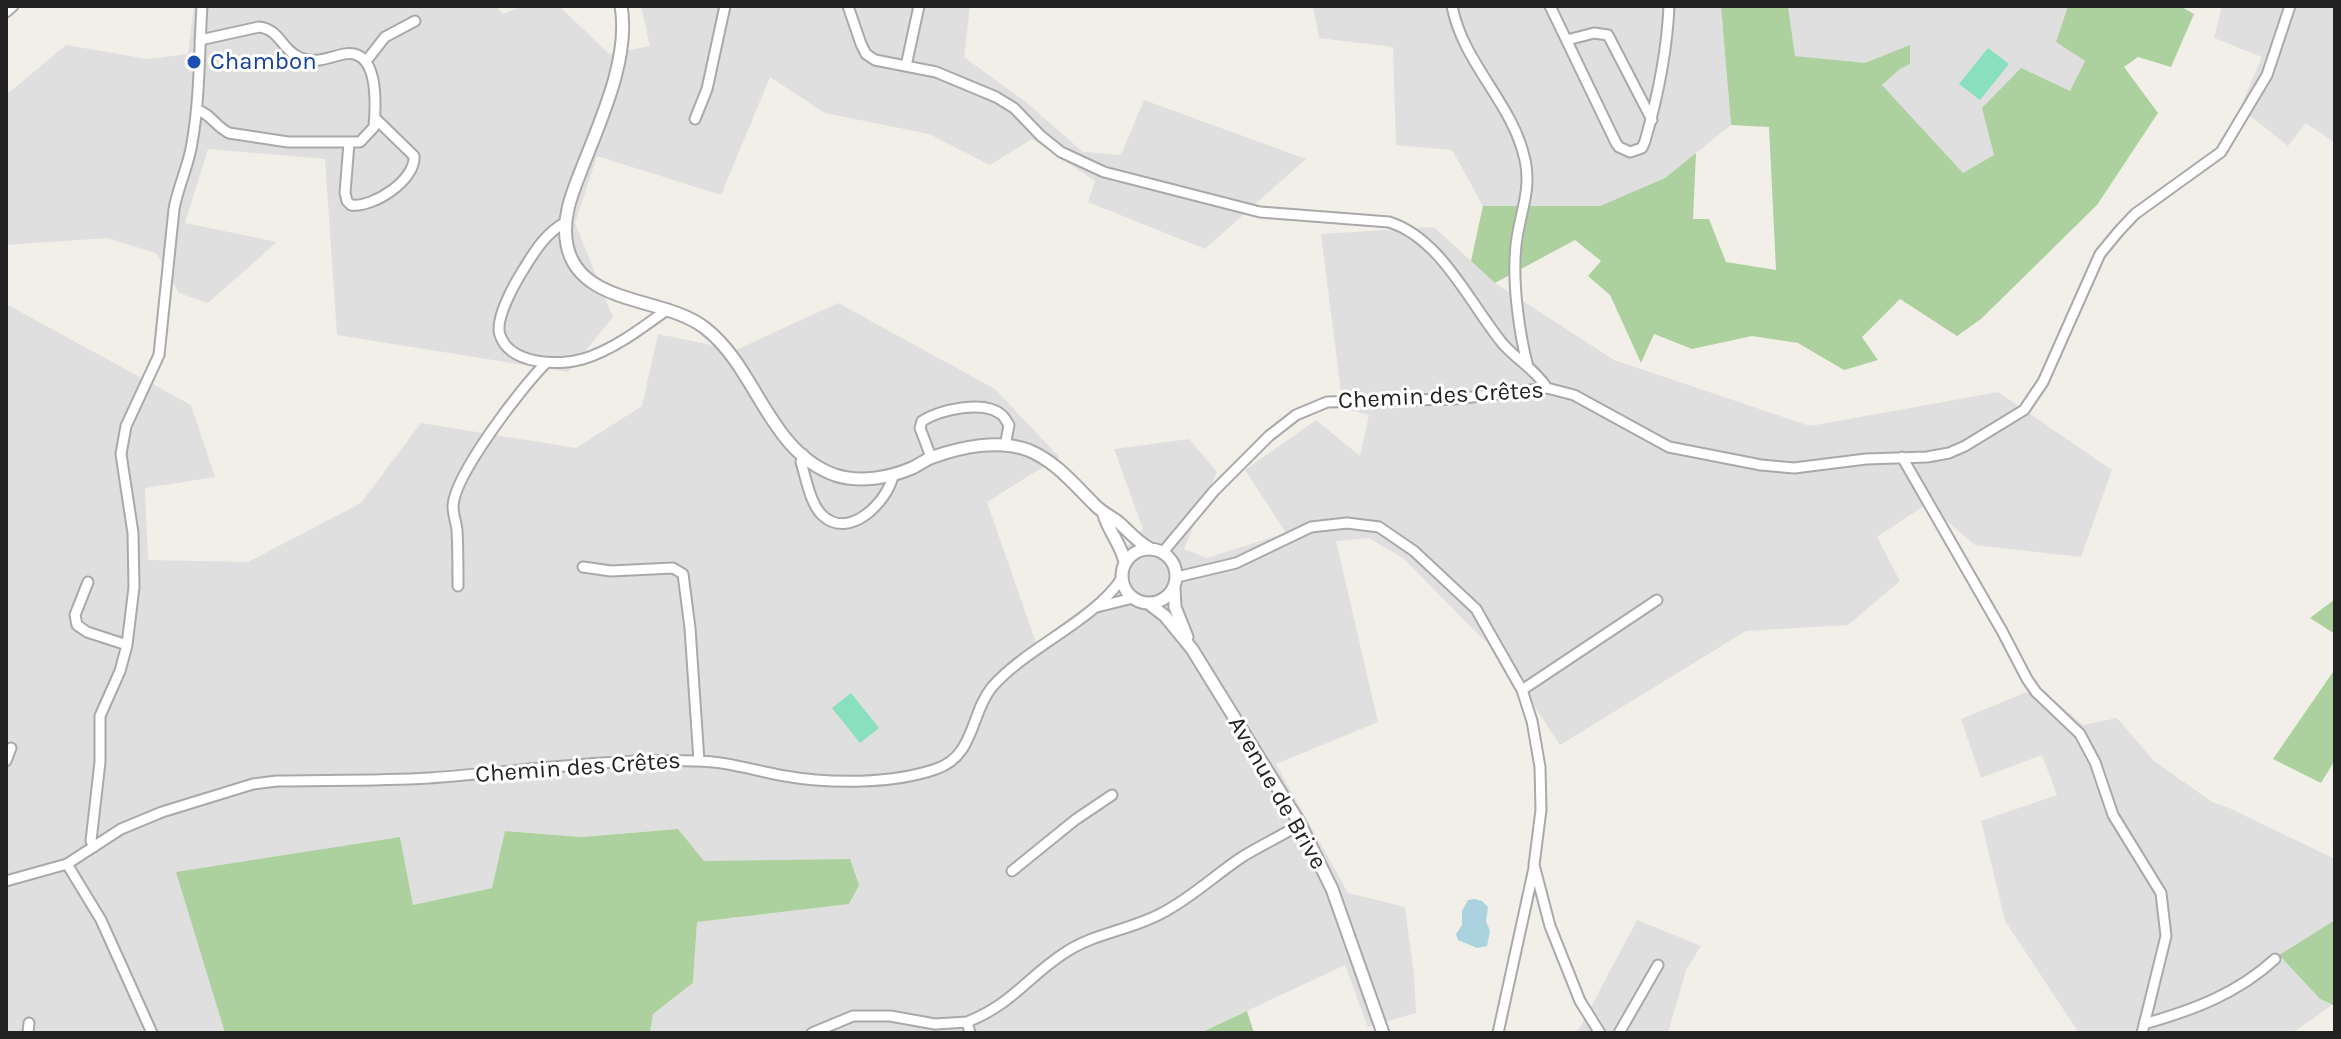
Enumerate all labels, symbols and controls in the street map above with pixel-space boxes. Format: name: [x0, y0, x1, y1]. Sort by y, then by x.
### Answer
place label: Chambon: [210, 48, 317, 76]
marker: Chambon: [185, 53, 203, 71]
street label: Chemin des Crêtes: [1337, 376, 1545, 416]
street label: Avenue de Brive: [1222, 711, 1332, 875]
street label: Chemin des Crêtes: [474, 746, 682, 790]

